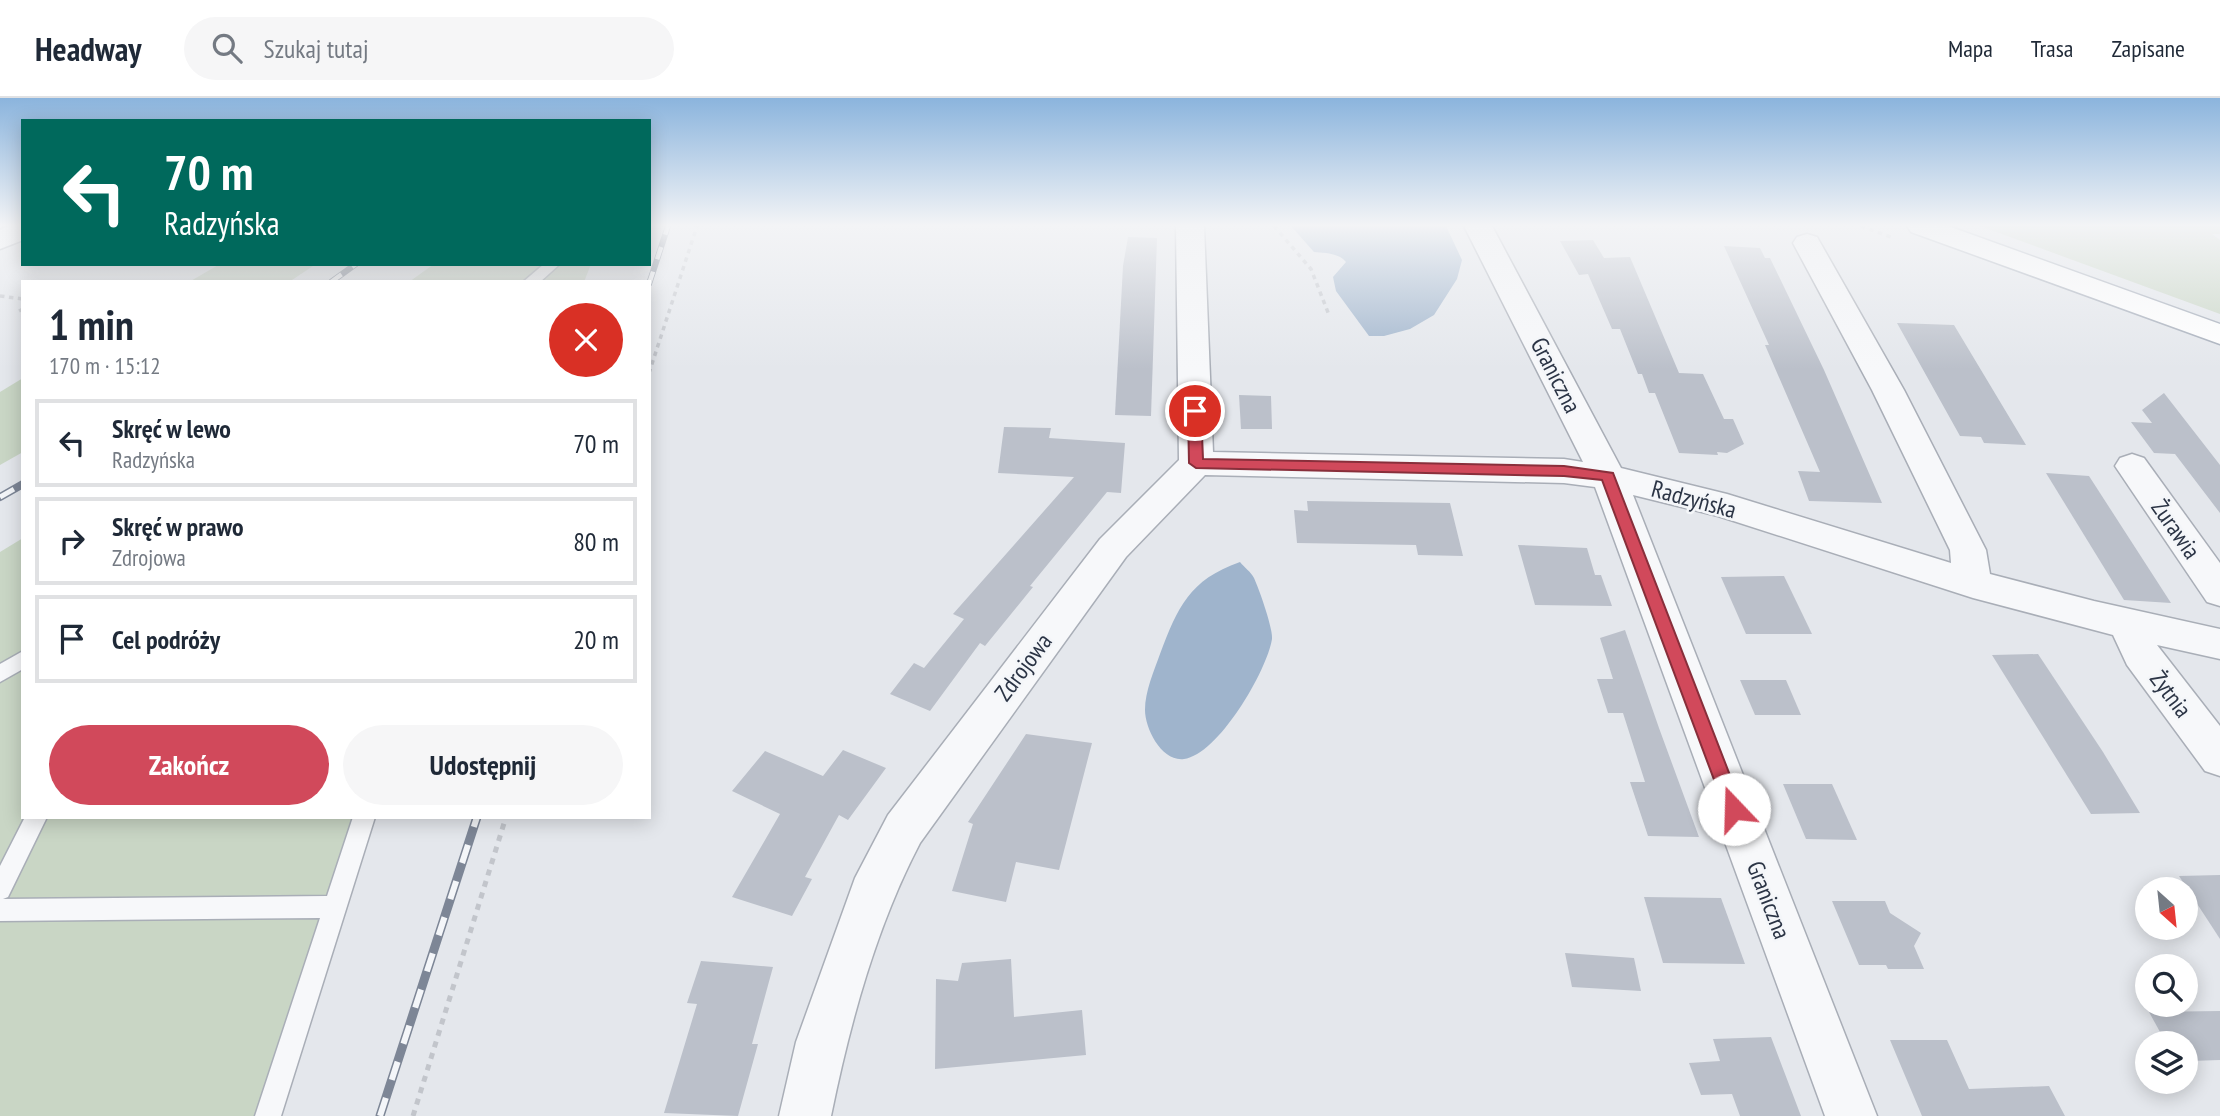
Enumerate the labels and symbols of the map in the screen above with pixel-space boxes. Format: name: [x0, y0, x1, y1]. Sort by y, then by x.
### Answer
street label: Graniczna: [1524, 332, 1588, 418]
pin: [1165, 381, 1225, 441]
street label: Radzyńska: [1648, 473, 1740, 525]
street label: Żurawia: [2144, 493, 2208, 565]
street label: Zdrojowa: [987, 627, 1059, 707]
street label: Żytnia: [2143, 664, 2199, 724]
position arrow: [1697, 772, 1771, 846]
street label: Graniczna: [1740, 857, 1798, 943]
north arrow: [2135, 877, 2198, 940]

